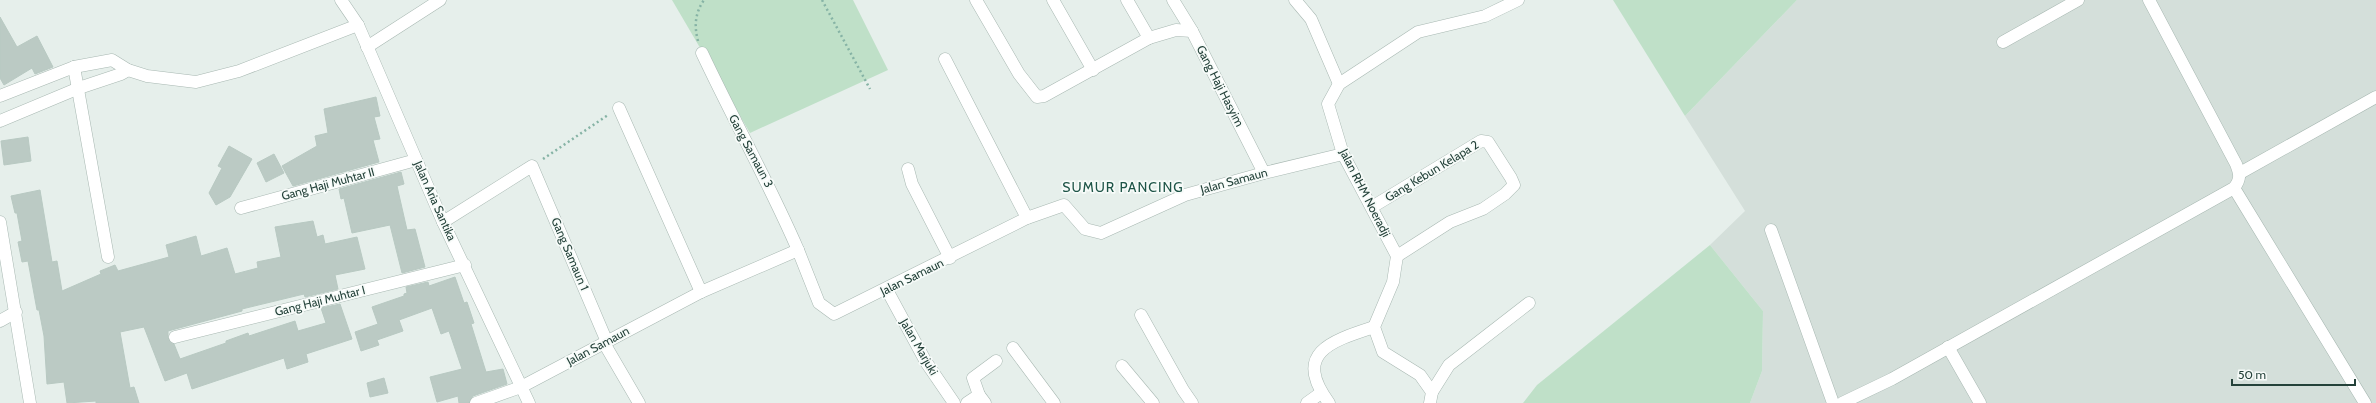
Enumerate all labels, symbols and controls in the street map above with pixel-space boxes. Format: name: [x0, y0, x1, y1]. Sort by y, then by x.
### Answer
street label: Gang Haji Hasyim: [1193, 43, 1247, 129]
street label: Gang Samaun 3: [726, 112, 777, 190]
street label: Gang Kebun Kelapa 2: [1382, 137, 1481, 204]
street label: Jalan RHM Noeradji: [1336, 145, 1394, 239]
street label: Jalan Aria Santika: [411, 158, 460, 243]
street label: Gang Haji Muhtar II: [280, 164, 376, 203]
street label: Jalan Samaun: [1198, 164, 1269, 197]
district label: SUMUR PANCING: [1062, 178, 1184, 196]
street label: Gang Samaun 1: [548, 215, 593, 293]
street label: Jalan Samaun: [877, 255, 946, 299]
street label: Gang Haji Muhtar I: [273, 282, 367, 319]
street label: Jalan Marjuki: [897, 315, 942, 378]
street label: Jalan Samaun: [563, 323, 632, 369]
scale bar: [2232, 361, 2355, 387]
text: 50 m: [2238, 367, 2266, 382]

